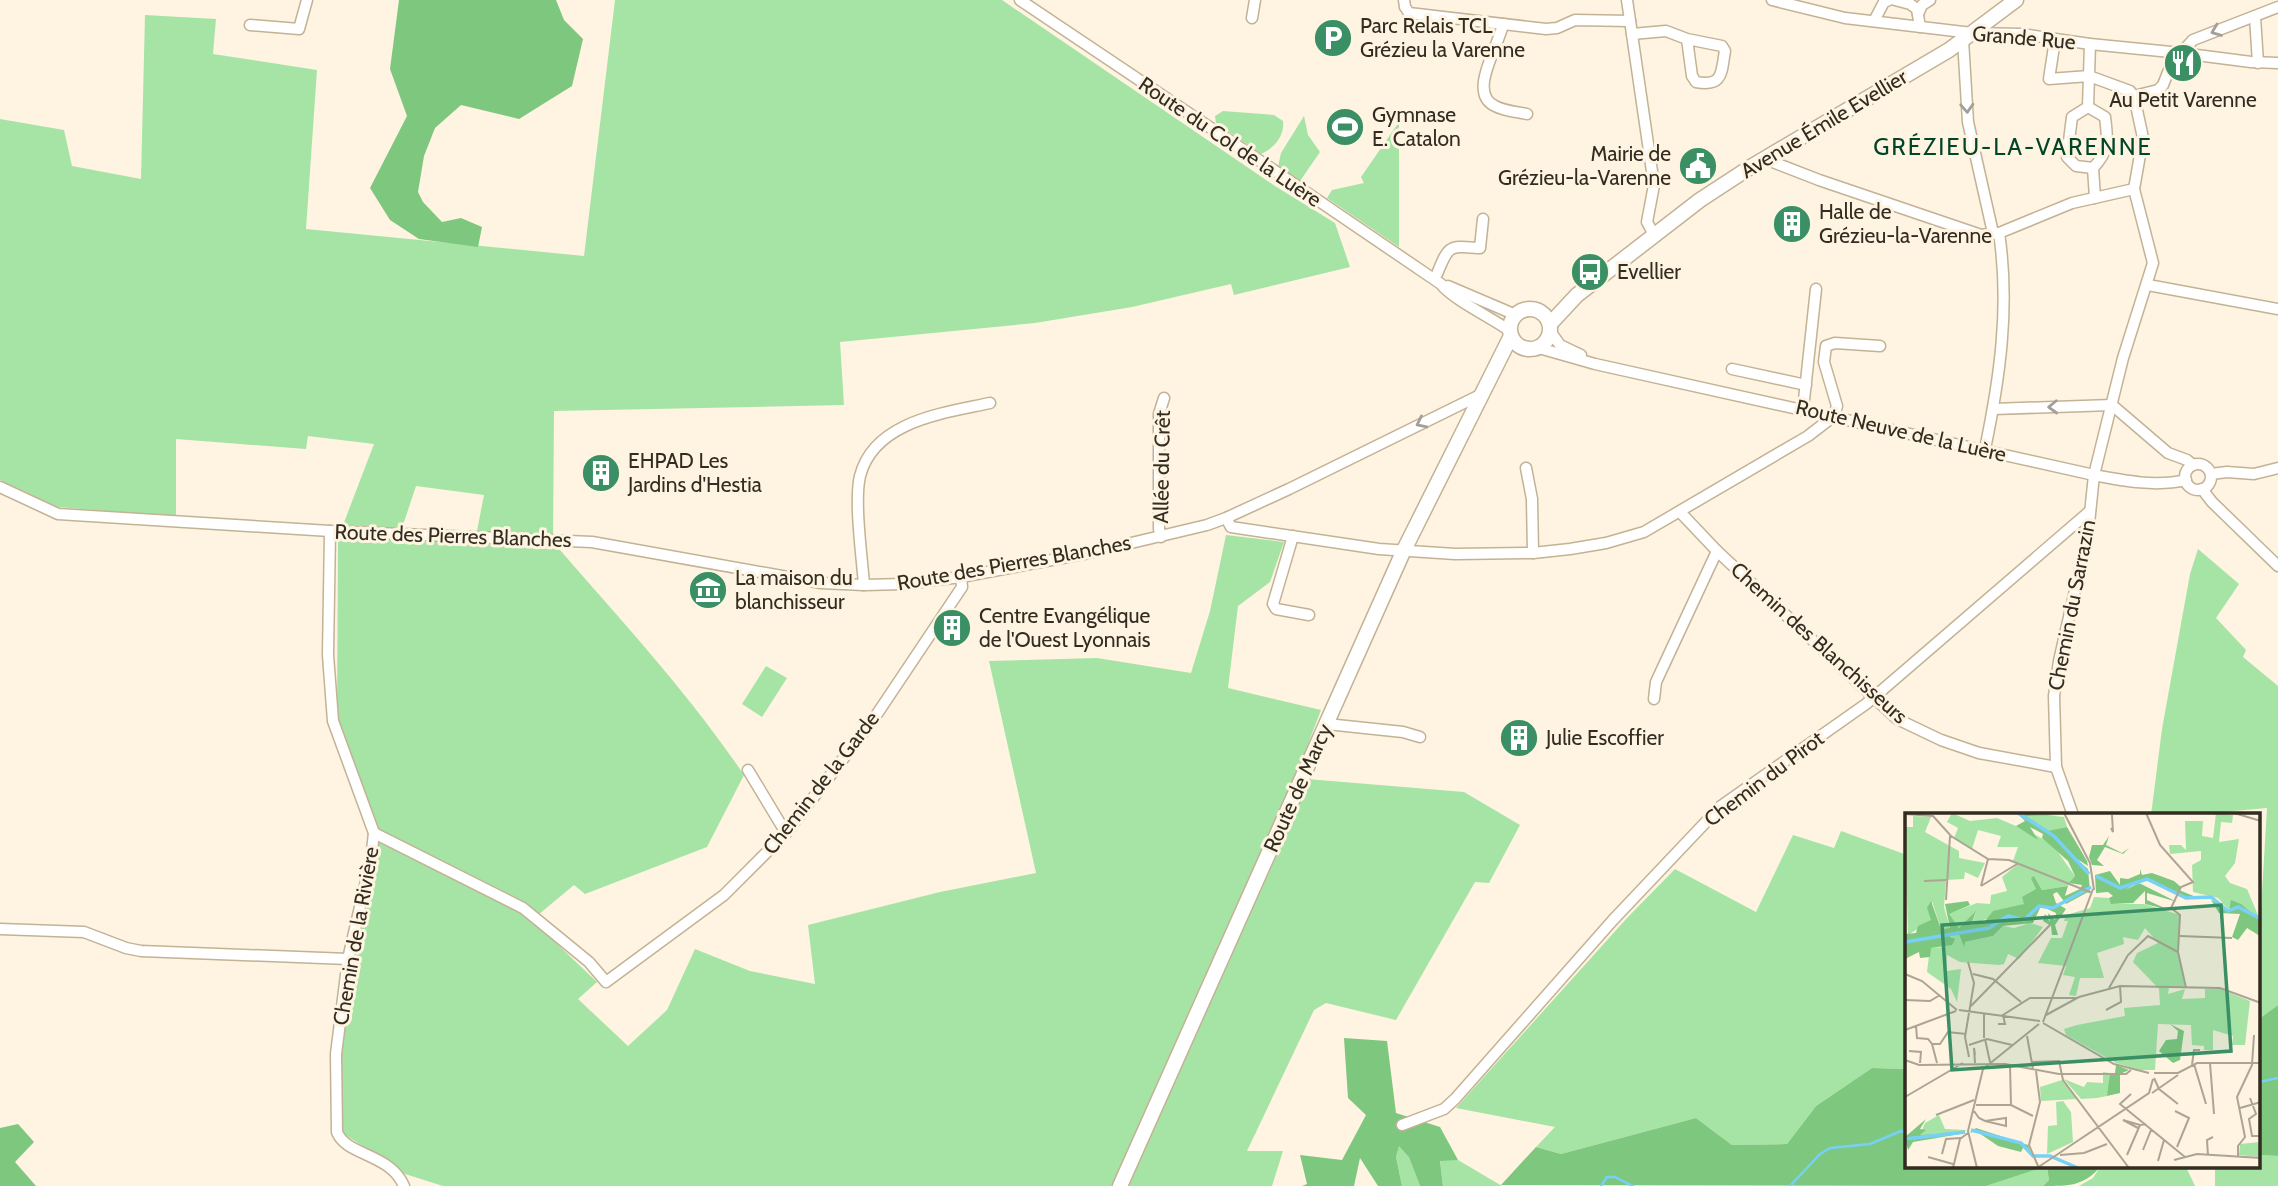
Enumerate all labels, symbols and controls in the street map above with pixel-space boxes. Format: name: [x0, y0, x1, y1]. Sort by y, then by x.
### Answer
place label: Parc Relais TCL Grézieu la Varenne: [1360, 13, 1525, 62]
parking icon: Parc Relais TCL Grézieu la Varenne: [1312, 17, 1354, 59]
street label: Grande Rue: [1971, 21, 2077, 54]
one-way arrow: [2210, 23, 2222, 37]
restaurant icon: Au Petit Varenne: [2162, 42, 2204, 84]
street label: Avenue Émile Evellier: [1736, 64, 1912, 183]
street label: Route du Col de la Luère: [1134, 71, 1326, 212]
place label: Au Petit Varenne: [2109, 87, 2257, 112]
place label: Gymnase E. Catalon: [1372, 102, 1461, 151]
one-way arrow: [1960, 103, 1975, 114]
sports icon: Gymnase E. Catalon: [1324, 106, 1366, 148]
district label: GRÉZIEU-LA-VARENNE: [1873, 132, 2153, 161]
place label: Mairie de Grézieu-la-Varenne: [1498, 141, 1671, 190]
public building icon: Mairie de Grézieu-la-Varenne: [1677, 145, 1719, 187]
place label: Halle de Grézieu-la-Varenne: [1819, 199, 1992, 248]
building icon: Halle de Grézieu-la-Varenne: [1771, 203, 1813, 245]
bus stop icon: Evellier: [1569, 251, 1611, 293]
place label: Evellier: [1617, 259, 1681, 284]
street label: Route Neuve de la Luère: [1793, 394, 2009, 467]
one-way arrow: [2047, 399, 2058, 415]
street label: Allée du Crêt: [1148, 410, 1175, 524]
one-way arrow: [1415, 415, 1428, 429]
place label: EHPAD Les Jardins d'Hestia: [627, 448, 762, 497]
building icon: EHPAD Les Jardins d'Hestia: [580, 452, 622, 494]
street label: Chemin du Sarrazin: [2043, 517, 2100, 692]
street label: Route des Pierres Blanches: [334, 519, 572, 552]
street label: Route des Pierres Blanches: [895, 530, 1133, 595]
street label: Chemin des Blanchisseurs: [1726, 557, 1913, 729]
place label: La maison du blanchisseur: [735, 565, 853, 614]
museum icon: La maison du blanchisseur: [687, 569, 729, 611]
place label: Centre Evangélique de l'Ouest Lyonnais: [979, 603, 1151, 652]
building icon: Centre Evangélique de l'Ouest Lyonnais: [931, 607, 973, 649]
street label: Chemin de la Garde: [757, 706, 884, 859]
building icon: Julie Escoffier: [1498, 717, 1540, 759]
street label: Route de Marcy: [1258, 719, 1337, 856]
place label: Julie Escoffier: [1545, 725, 1664, 750]
street label: Chemin du Pirot: [1699, 726, 1828, 832]
inset map: [1905, 813, 2260, 1168]
street label: Chemin de la Rivière: [327, 844, 384, 1027]

